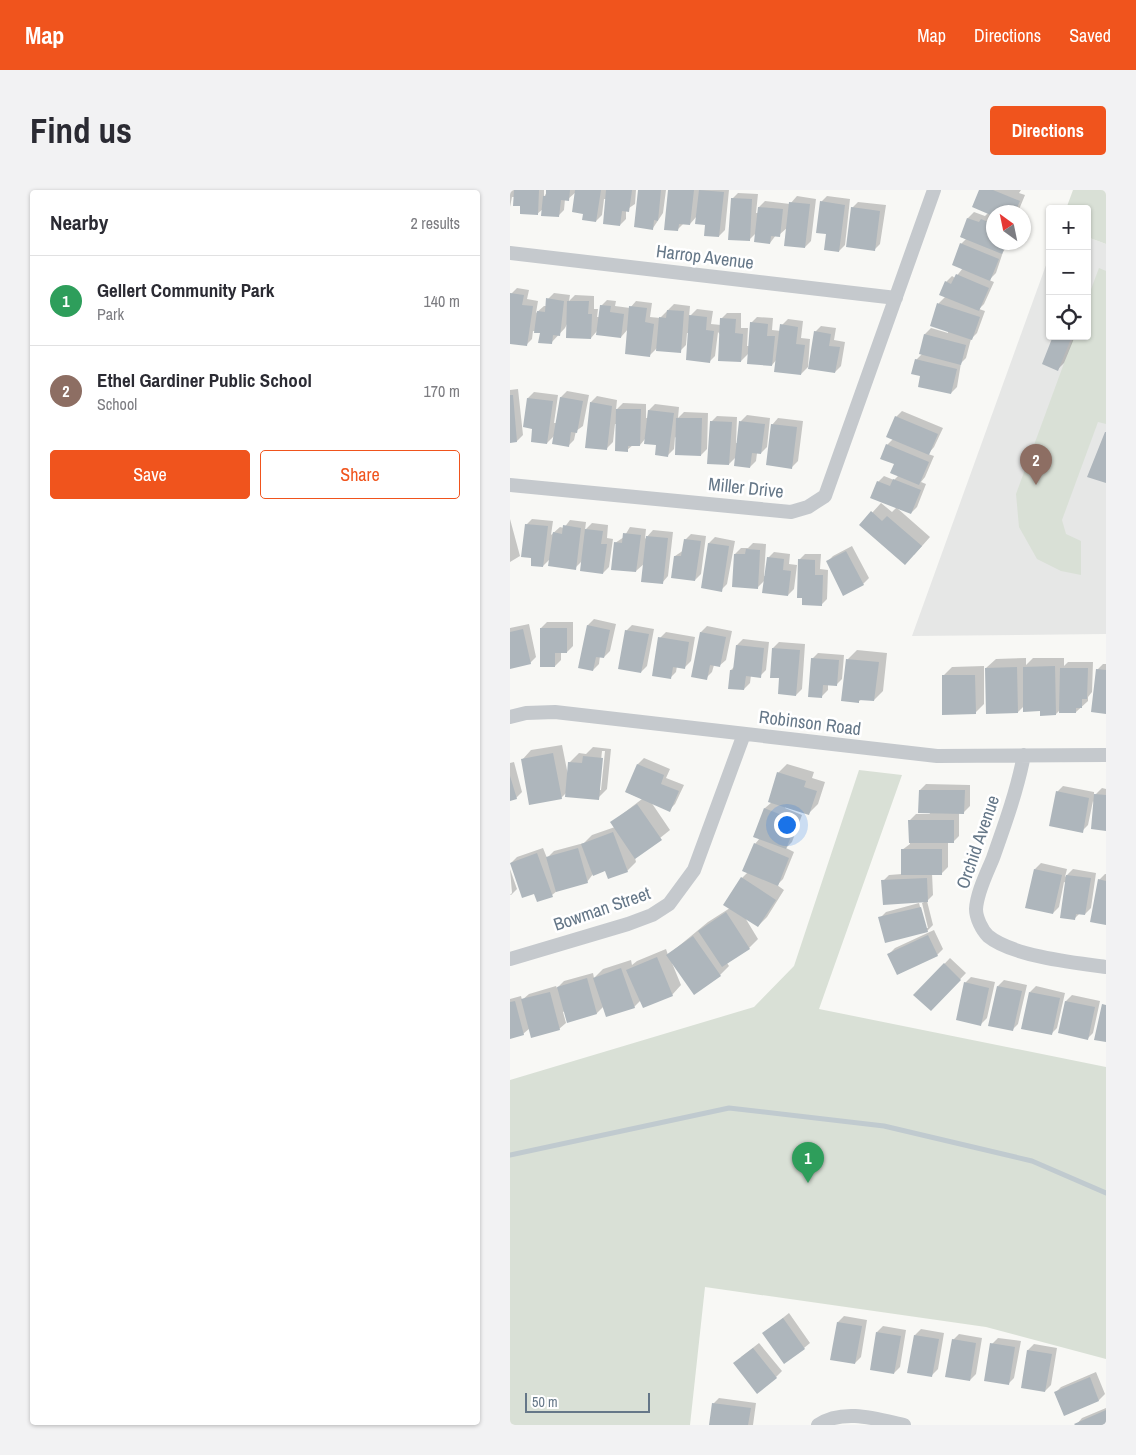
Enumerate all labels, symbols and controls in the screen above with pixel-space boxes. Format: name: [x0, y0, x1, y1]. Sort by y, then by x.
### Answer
text: Map: [25, 19, 64, 51]
text: Map: [917, 23, 946, 48]
text: Directions: [974, 23, 1041, 48]
text: Saved: [1069, 23, 1111, 48]
button: Directions: [990, 106, 1106, 155]
text: Find us: [30, 107, 132, 154]
north arrow: [986, 205, 1031, 250]
map controls: [1046, 205, 1091, 340]
button: +: [1046, 205, 1091, 250]
text: Nearby: [50, 208, 108, 237]
text: 2 results: [410, 212, 460, 234]
street label: Harrop Avenue: [655, 238, 755, 275]
button: −: [1046, 250, 1091, 295]
text: Gellert Community Park: [97, 277, 275, 303]
text: 1: [62, 290, 70, 312]
text: 140 m: [424, 290, 460, 312]
button: locate: [1046, 295, 1091, 340]
text: Park: [97, 303, 124, 325]
text: Ethel Gardiner Public School: [97, 367, 312, 393]
text: 2: [62, 380, 70, 402]
text: 170 m: [424, 380, 460, 402]
text: School: [97, 393, 137, 415]
pin: 2: [1020, 444, 1052, 485]
button: Save: [50, 450, 250, 499]
button: Share: [260, 450, 460, 499]
street label: Miller Drive: [707, 471, 785, 504]
street label: Robinson Road: [758, 704, 862, 741]
street label: Orchid Avenue: [950, 792, 1005, 892]
your location: [774, 812, 800, 838]
street label: Bowman Street: [550, 880, 654, 937]
pin: 1: [792, 1142, 824, 1183]
scale bar: [525, 1390, 650, 1413]
text: 50 m: [532, 1393, 558, 1411]

